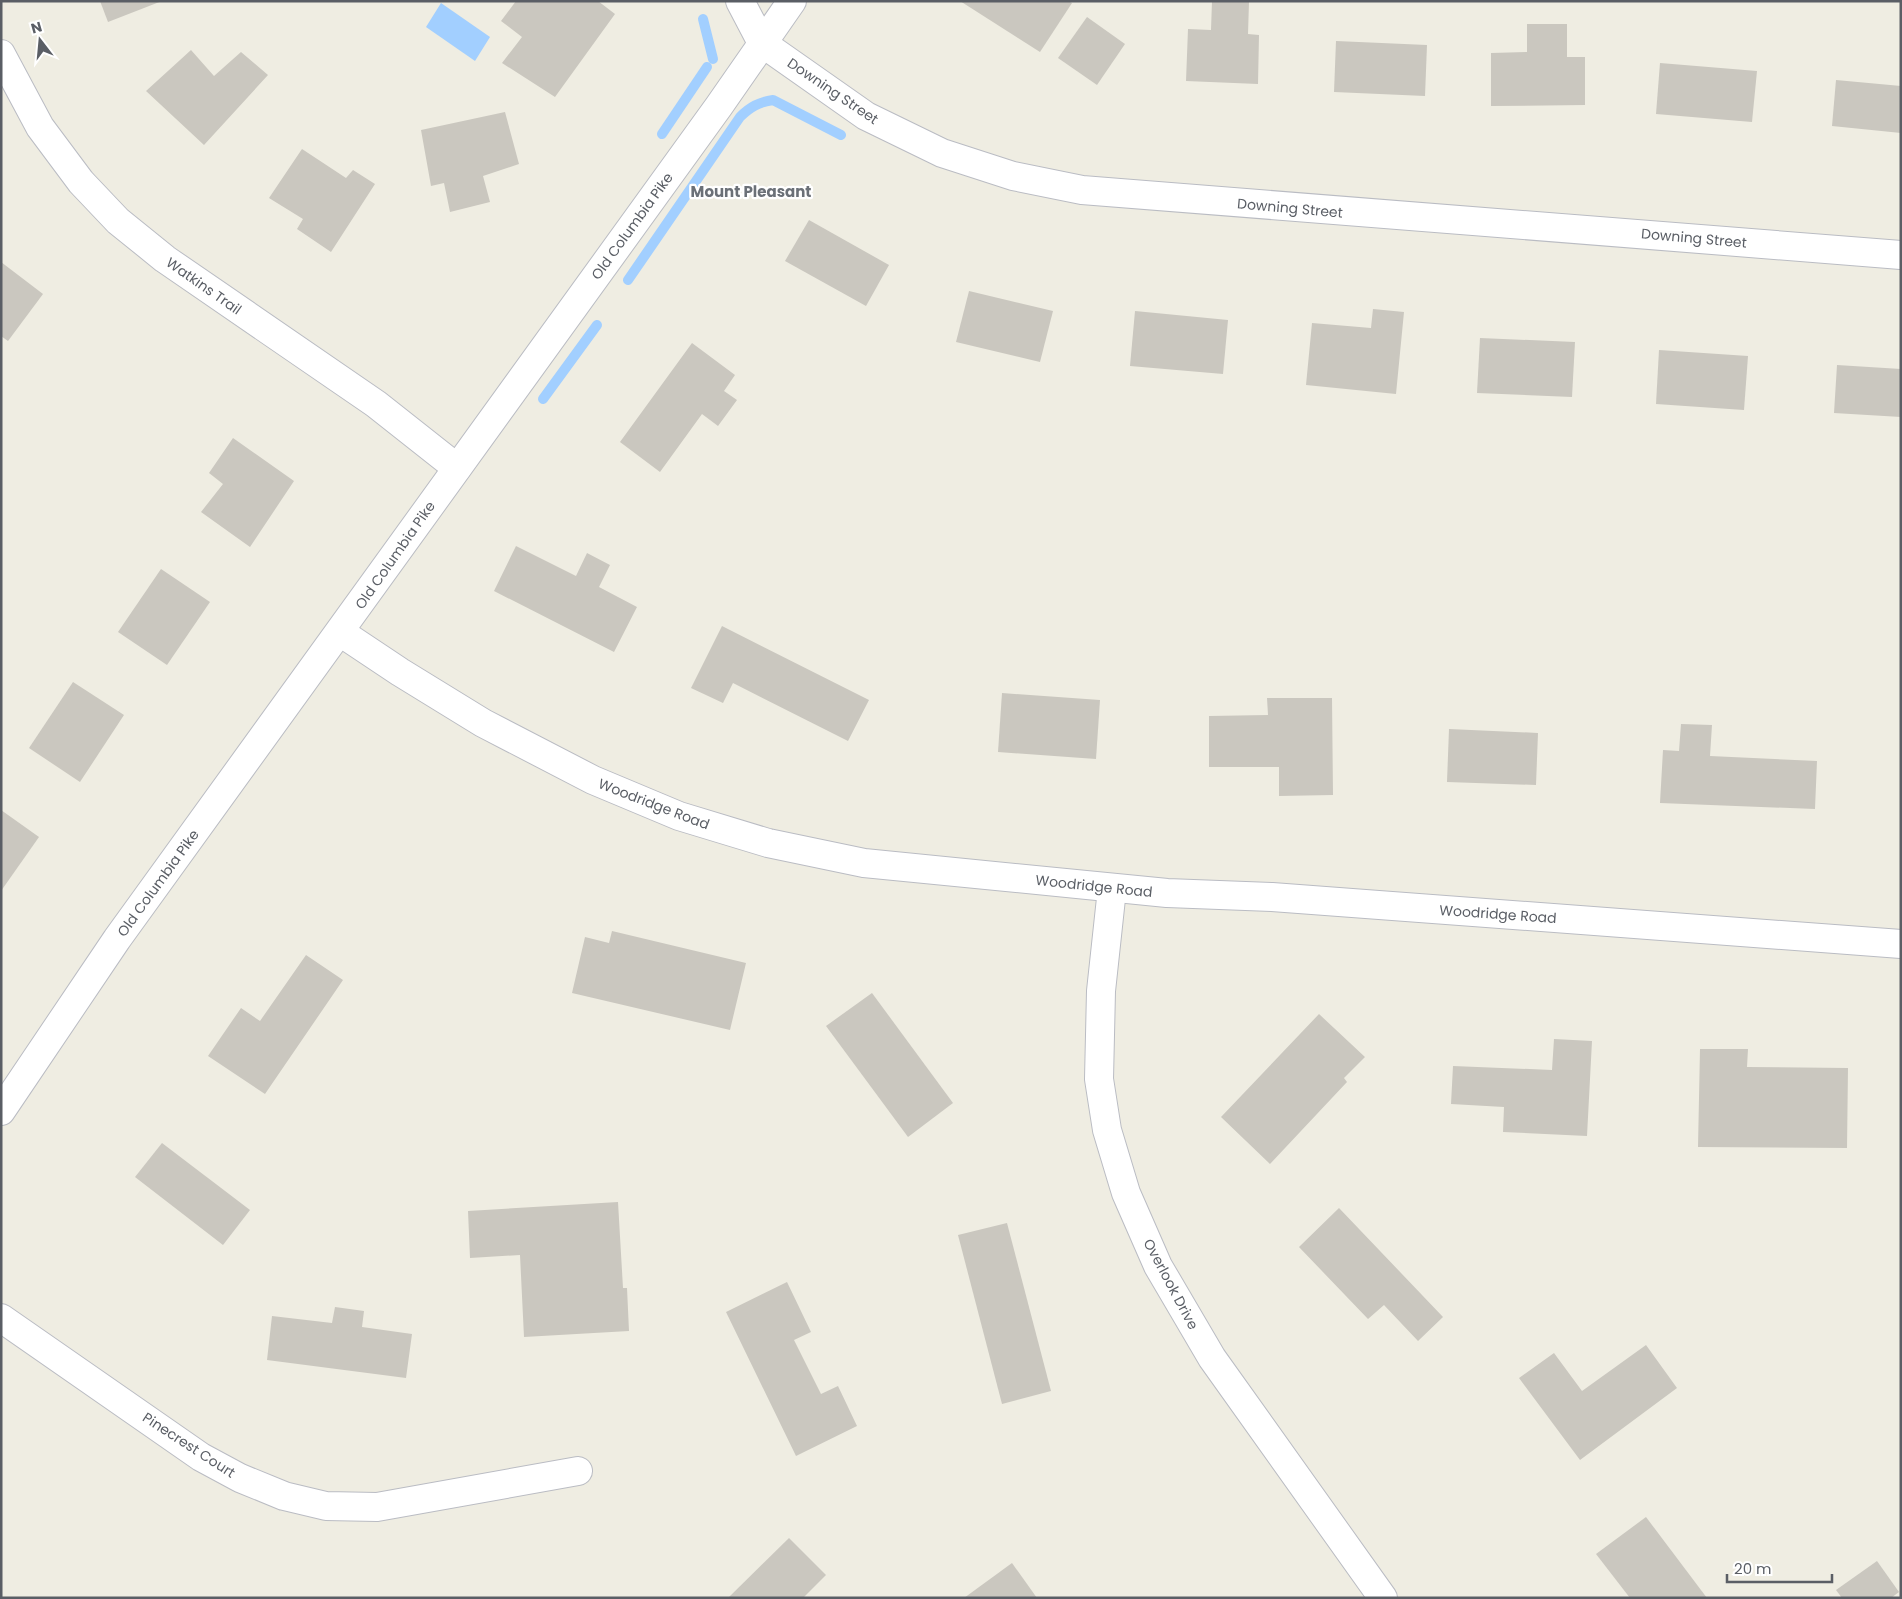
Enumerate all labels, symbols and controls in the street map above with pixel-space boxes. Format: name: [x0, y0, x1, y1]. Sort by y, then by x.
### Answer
north arrow: [15, 15, 65, 65]
text: N: [29, 16, 44, 39]
street label: Downing Street: [784, 53, 882, 129]
street label: Old Columbia Pike: [586, 168, 678, 284]
district label: Mount Pleasant: [691, 181, 811, 202]
street label: Downing Street: [1236, 193, 1344, 223]
street label: Downing Street: [1640, 223, 1748, 253]
street label: Watkins Trail: [162, 253, 246, 319]
street label: Old Columbia Pike: [350, 497, 440, 613]
street label: Woodridge Road: [596, 774, 712, 834]
street label: Old Columbia Pike: [112, 825, 204, 941]
street label: Woodridge Road: [1035, 870, 1153, 902]
street label: Woodridge Road: [1439, 900, 1557, 928]
street label: Overlook Drive: [1139, 1235, 1203, 1333]
street label: Pinecrest Court: [139, 1408, 239, 1482]
scale bar: [1727, 1552, 1832, 1584]
text: 20 m: [1734, 1558, 1772, 1579]

